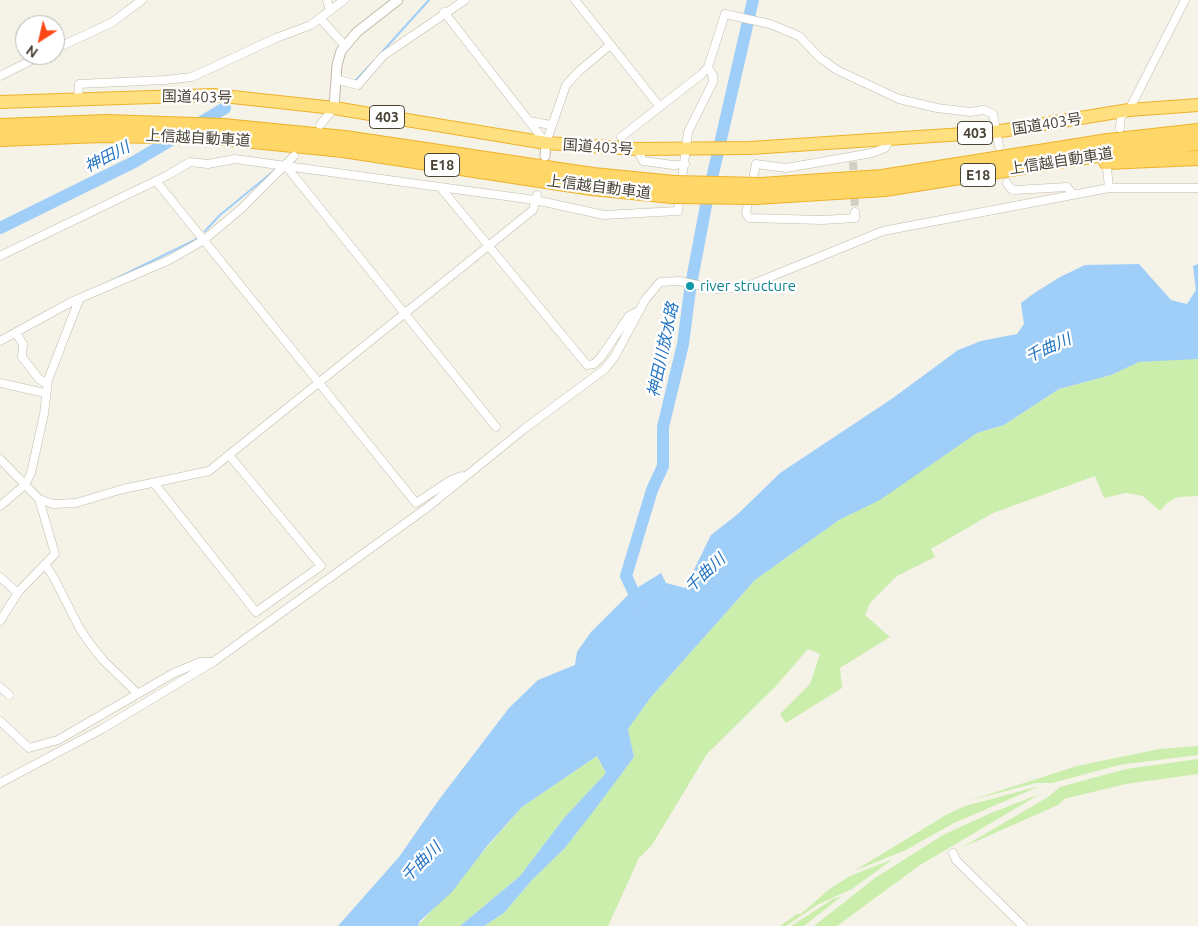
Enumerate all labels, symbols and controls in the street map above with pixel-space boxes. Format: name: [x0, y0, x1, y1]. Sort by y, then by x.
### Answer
north arrow: [15, 15, 65, 65]
text: N: [23, 42, 41, 61]
street label: 国道403号: [162, 87, 232, 107]
road number: 403: [370, 105, 404, 128]
street label: 国道403号: [1011, 110, 1083, 138]
road number: 403: [958, 122, 992, 144]
street label: 上信越自動車道: [145, 126, 251, 150]
street label: 国道403号: [562, 136, 634, 158]
water label: 神田川: [81, 138, 133, 176]
street label: 上信越自動車道: [1008, 144, 1114, 178]
road number: E18: [424, 154, 460, 176]
road number: E18: [960, 164, 996, 186]
street label: 上信越自動車道: [546, 172, 652, 202]
place label: river structure: [700, 277, 796, 295]
marker: river structure: [684, 280, 696, 292]
water label: 神田川放水路: [644, 301, 682, 399]
water label: 千曲川: [1022, 329, 1074, 367]
water label: 千曲川: [681, 550, 729, 596]
water label: 千曲川: [397, 838, 445, 886]

